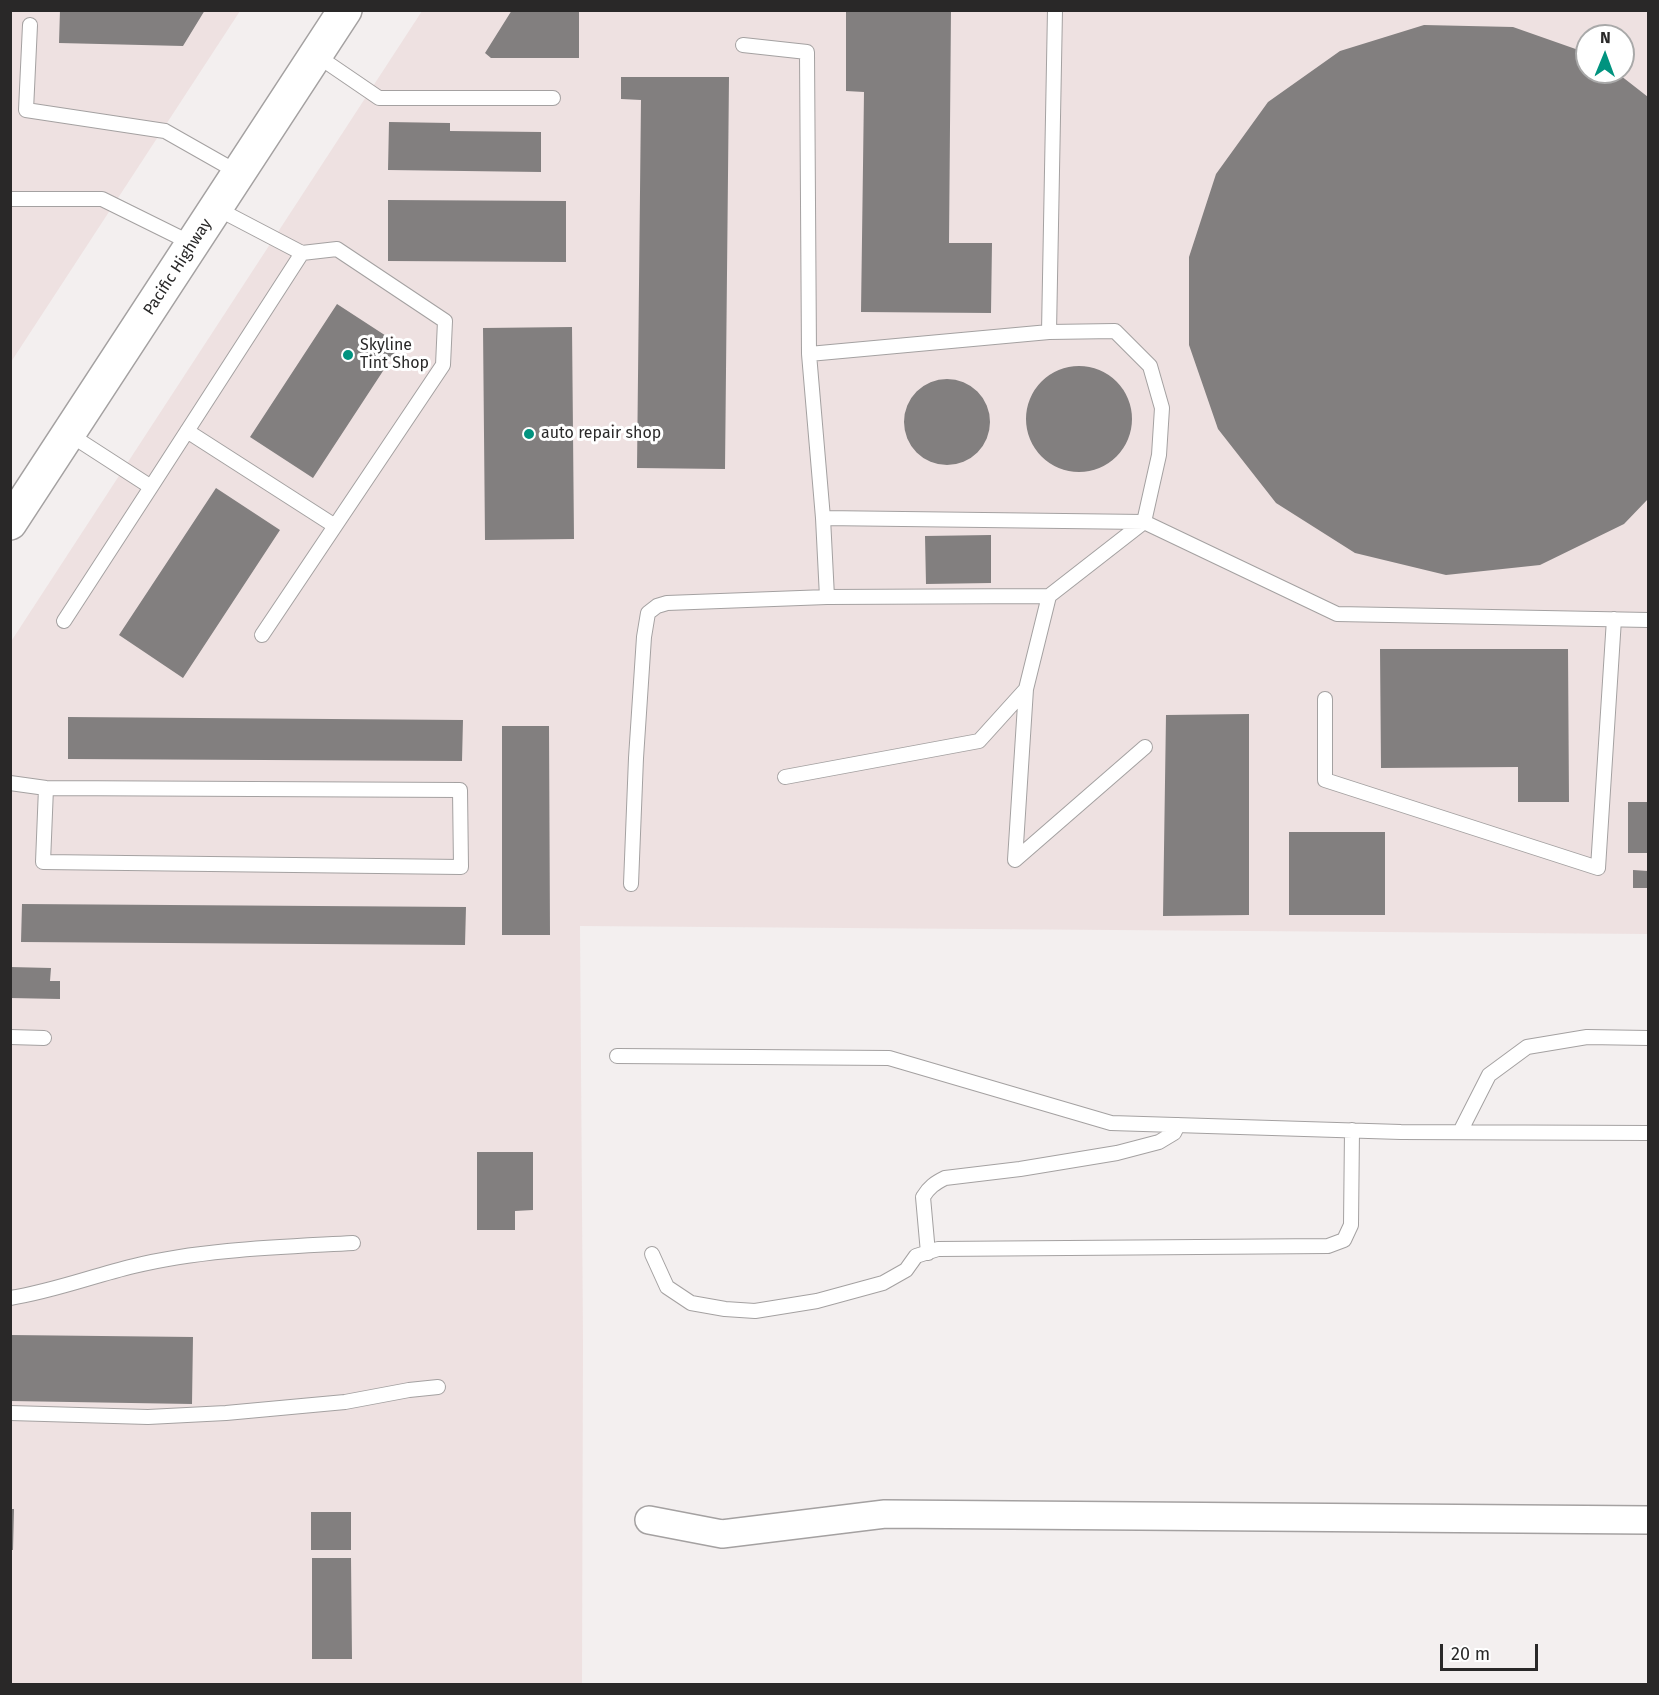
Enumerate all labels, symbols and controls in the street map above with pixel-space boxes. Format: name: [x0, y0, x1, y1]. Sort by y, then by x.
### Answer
north arrow: [1575, 24, 1635, 84]
text: N: [1600, 28, 1611, 47]
street label: Pacific Highway: [140, 215, 216, 319]
place label: Skyline Tint Shop: [360, 336, 429, 374]
marker: Skyline Tint Shop: [341, 348, 355, 362]
place label: auto repair shop: [541, 424, 661, 444]
marker: auto repair shop: [522, 427, 536, 441]
scale bar: [1443, 1632, 1540, 1670]
text: 20 m: [1451, 1643, 1490, 1665]

